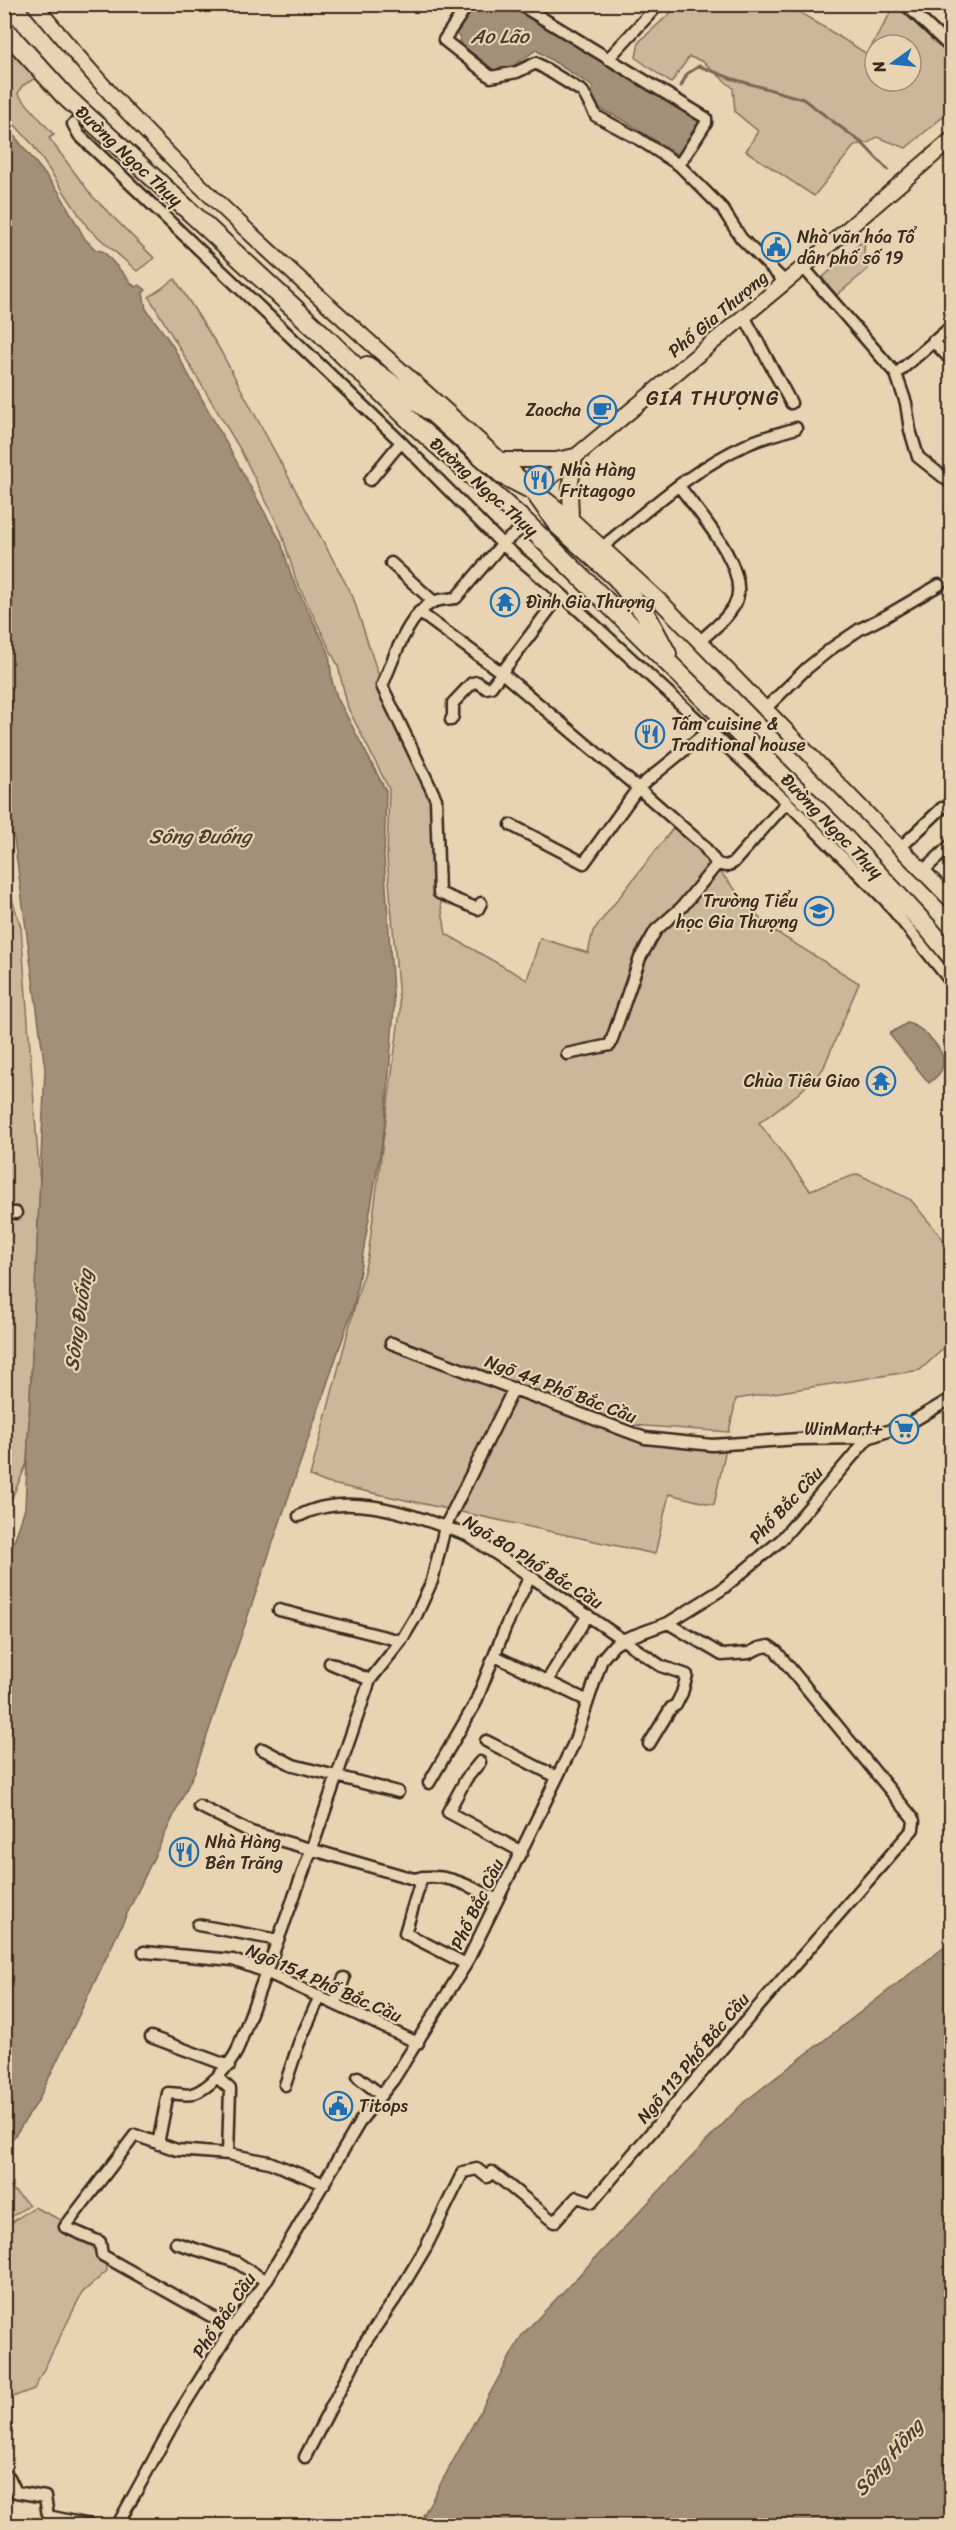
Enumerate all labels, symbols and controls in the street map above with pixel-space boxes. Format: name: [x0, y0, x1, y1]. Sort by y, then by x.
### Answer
water label: Ao Lão: [470, 19, 531, 54]
north arrow: [863, 33, 923, 93]
text: N: [863, 57, 895, 77]
street label: Đường Ngọc Thụy: [68, 97, 191, 215]
place label: Nhà văn hóa Tổ dân phố số 19: [797, 221, 917, 274]
public building icon: Nhà văn hóa Tổ dân phố số 19: [760, 231, 792, 263]
street label: Phố Gia Thượng: [660, 262, 776, 366]
district label: GIA THƯỢNG: [646, 381, 780, 416]
place label: Zaocha: [526, 394, 581, 426]
cafe icon: Zaocha: [586, 394, 618, 426]
street label: Đường Ngọc Thụy: [422, 429, 547, 546]
place label: Nhà Hàng Fritagogo: [560, 454, 636, 507]
restaurant icon: Nhà Hàng Fritagogo: [523, 464, 555, 496]
temple icon: Đình Gia Thượng: [489, 586, 521, 618]
place label: Đình Gia Thượng: [526, 586, 655, 618]
place label: Tấm cuisine & Traditional house: [671, 708, 806, 761]
restaurant icon: Tấm cuisine & Traditional house: [634, 718, 666, 750]
street label: Đường Ngọc Thụy: [772, 765, 892, 887]
water label: Sông Đuống: [149, 819, 253, 854]
place label: Trường Tiểu học Gia Thượng: [675, 885, 798, 938]
school or university icon: Trường Tiểu học Gia Thượng: [803, 895, 835, 927]
place label: Chùa Tiêu Giao: [744, 1065, 860, 1097]
temple icon: Chùa Tiêu Giao: [865, 1065, 897, 1097]
water label: Sông Đuống: [54, 1265, 103, 1373]
street label: Ngõ 44 Phố Bắc Cầu: [480, 1345, 642, 1433]
place label: WinMart+: [804, 1413, 883, 1445]
supermarket icon: WinMart+: [888, 1413, 920, 1445]
street label: Phố Bắc Cầu: [741, 1458, 831, 1552]
street label: Ngõ 80 Phố Bắc Cầu: [456, 1506, 610, 1618]
place label: Nhà Hàng Bên Trăng: [205, 1826, 283, 1879]
restaurant icon: Nhà Hàng Bên Trăng: [168, 1836, 200, 1868]
street label: Phố Bắc Cầu: [441, 1853, 513, 1955]
street label: Ngõ 154 Phố Bắc Cầu: [241, 1934, 408, 2032]
street label: Ngõ 113 Phố Bắc Cầu: [628, 1985, 758, 2131]
public building icon: Titops: [322, 2090, 354, 2122]
place label: Titops: [359, 2090, 408, 2122]
street label: Phố Bắc Cầu: [183, 2265, 265, 2365]
water label: Sông Hồng: [844, 2409, 934, 2504]

